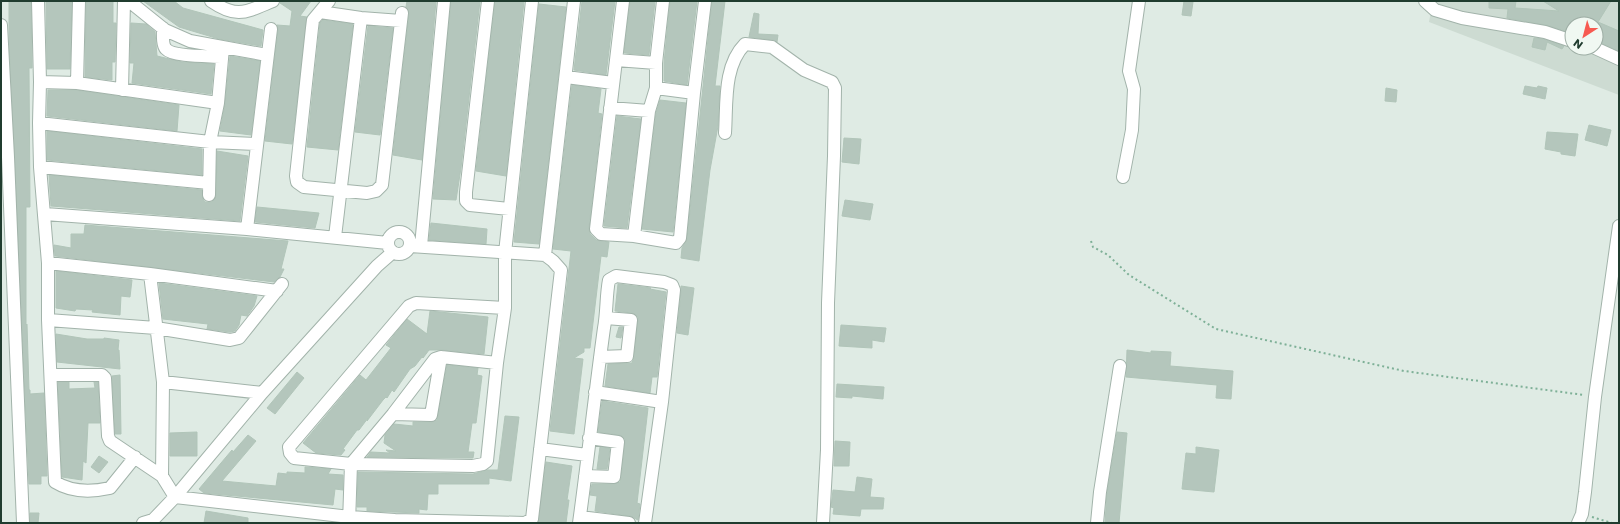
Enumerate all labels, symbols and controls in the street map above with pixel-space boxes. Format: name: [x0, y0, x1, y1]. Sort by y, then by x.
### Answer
north arrow: [1564, 16, 1604, 56]
text: N: [1570, 35, 1586, 53]

